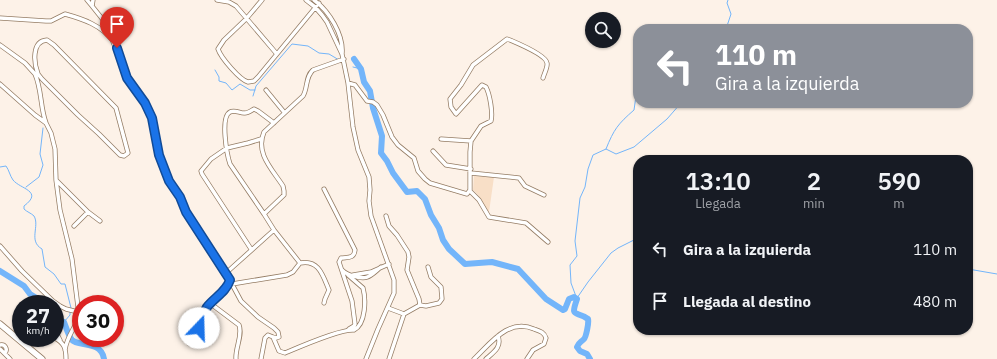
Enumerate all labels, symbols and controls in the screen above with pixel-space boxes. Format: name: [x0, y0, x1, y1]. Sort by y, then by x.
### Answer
pin: [100, 7.0, 134, 48]
map controls: [585, 12, 621, 48]
button: search: [585, 12, 621, 48]
icon: arrive: [106, 13, 128, 35]
text: 110 m: [715, 36, 797, 73]
icon: left: [649, 40, 701, 92]
text: Gira a la izquierda: [715, 72, 859, 95]
text: 13:10: [685, 165, 751, 197]
text: 2: [807, 165, 821, 197]
text: 590: [877, 165, 921, 197]
text: Llegada: [695, 195, 741, 212]
text: min: [803, 195, 825, 212]
text: m: [893, 195, 905, 212]
icon: left: [649, 238, 671, 260]
text: Gira a la izquierda: [683, 240, 811, 259]
text: 110 m: [913, 240, 957, 259]
icon: arrive: [649, 290, 671, 312]
text: Llegada al destino: [683, 292, 811, 311]
text: 480 m: [913, 292, 957, 311]
speed limit sign: 30: [72, 295, 124, 347]
text: 27: [26, 302, 50, 329]
position arrow: [178, 307, 220, 349]
text: km/h: [26, 324, 50, 337]

